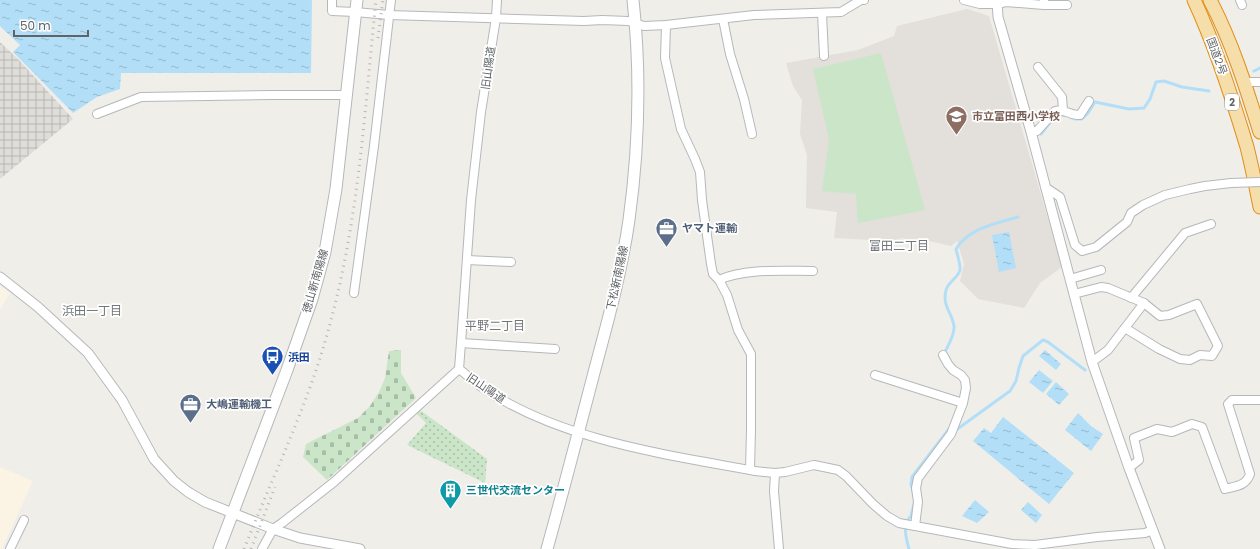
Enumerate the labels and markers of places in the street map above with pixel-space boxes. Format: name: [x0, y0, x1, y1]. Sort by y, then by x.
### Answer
school or university icon: 市立富田西小学校: [943, 103, 969, 136]
place label: 市立富田西小学校: [972, 108, 1060, 124]
office icon: ヤマト運輸: [654, 215, 680, 248]
place label: ヤマト運輸: [682, 220, 738, 236]
bus stop icon: 浜田: [260, 344, 286, 377]
place label: 浜田: [288, 349, 310, 365]
office icon: 大嶋運輸機工: [178, 391, 204, 424]
place label: 大嶋運輸機工: [206, 396, 272, 412]
building icon: 三世代交流センター: [437, 477, 463, 510]
place label: 三世代交流センター: [466, 482, 565, 498]

